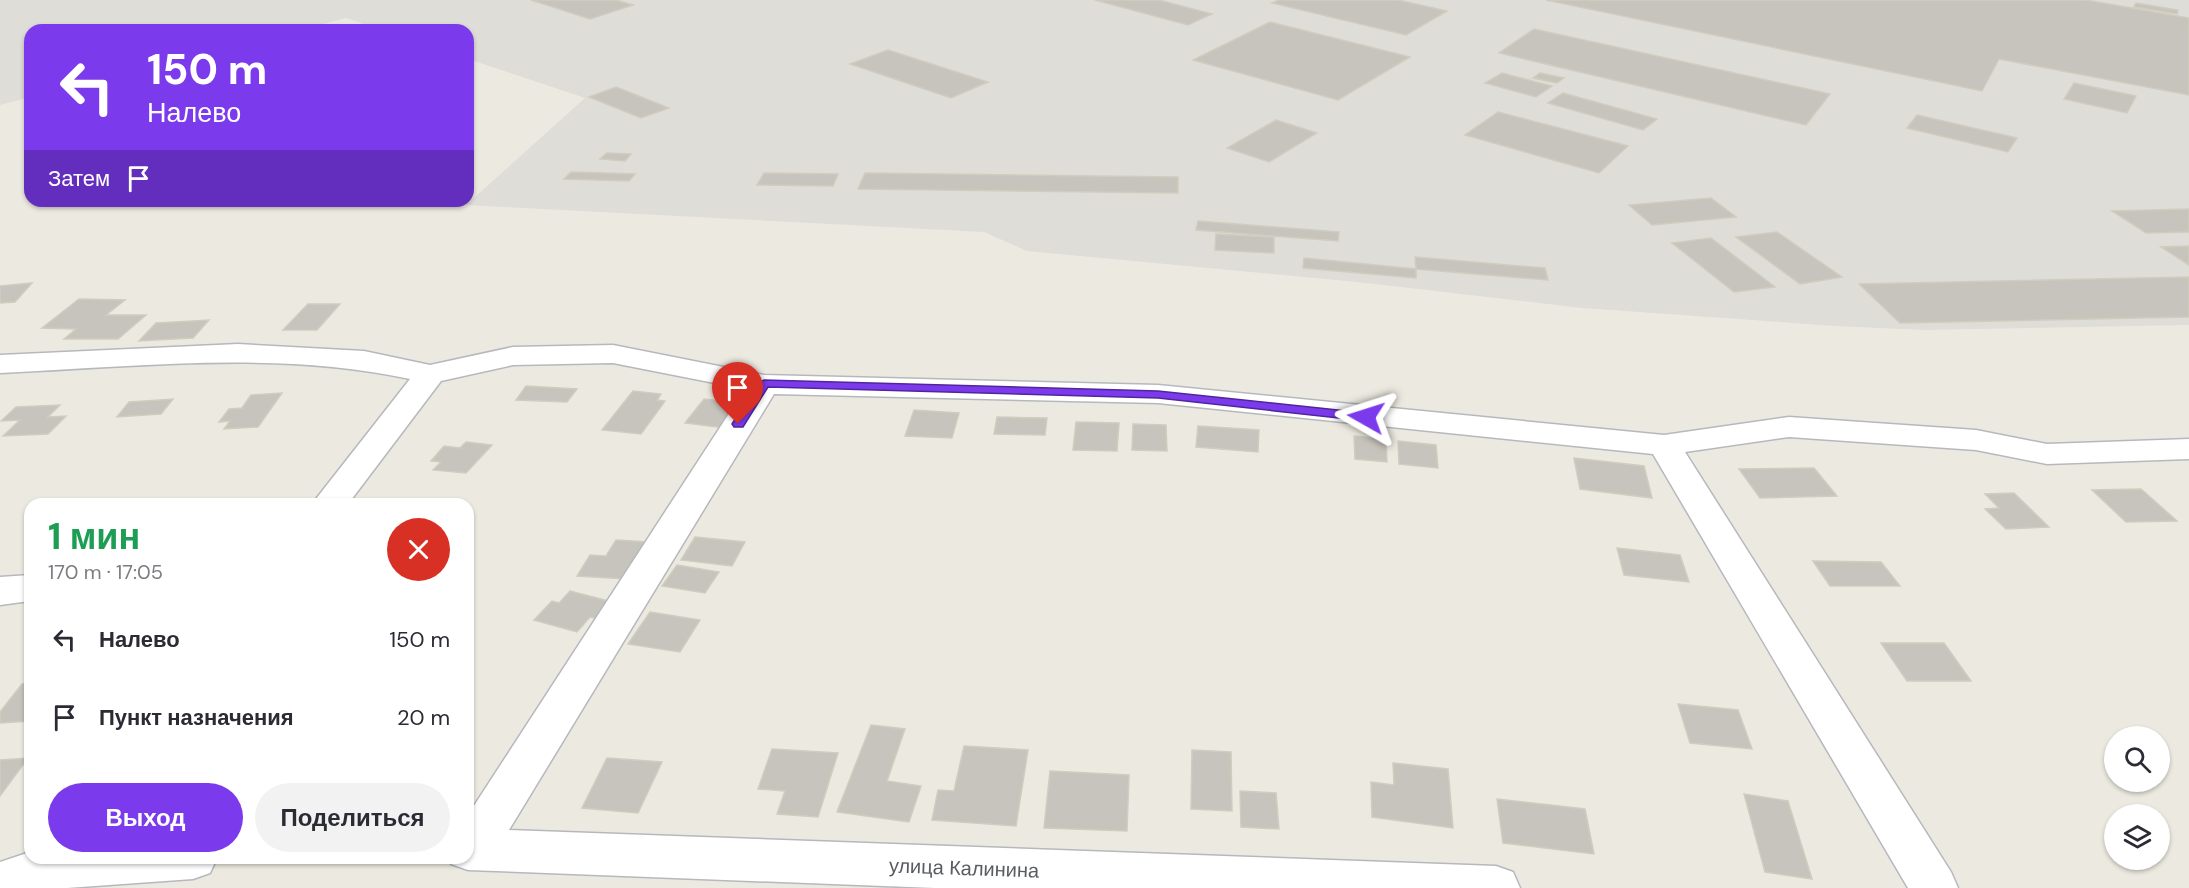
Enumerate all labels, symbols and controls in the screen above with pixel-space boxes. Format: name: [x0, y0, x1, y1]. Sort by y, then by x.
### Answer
text: 150 m: [147, 42, 267, 97]
icon: left: [48, 48, 126, 126]
text: Налево: [147, 95, 241, 130]
icon: arrive: [122, 162, 155, 195]
text: Затем: [48, 164, 110, 193]
pin: [712, 362, 763, 424]
icon: arrive: [721, 371, 754, 404]
position arrow: [1334, 385, 1398, 449]
text: 1 мин: [48, 513, 140, 560]
button: close: [387, 518, 450, 581]
text: 170 m · 17:05: [48, 559, 163, 585]
icon: left: [48, 623, 81, 656]
text: Налево: [99, 625, 180, 654]
text: 150 m: [389, 625, 450, 654]
icon: arrive: [48, 701, 81, 734]
text: Пункт назначения: [99, 703, 294, 732]
text: 20 m: [397, 703, 450, 732]
map controls: [2104, 726, 2170, 870]
button: search: [2104, 726, 2170, 792]
button: Выход: [48, 783, 243, 852]
button: Поделиться: [255, 783, 450, 852]
button: layers: [2104, 804, 2170, 870]
street label: улица Калинина: [888, 852, 1040, 884]

